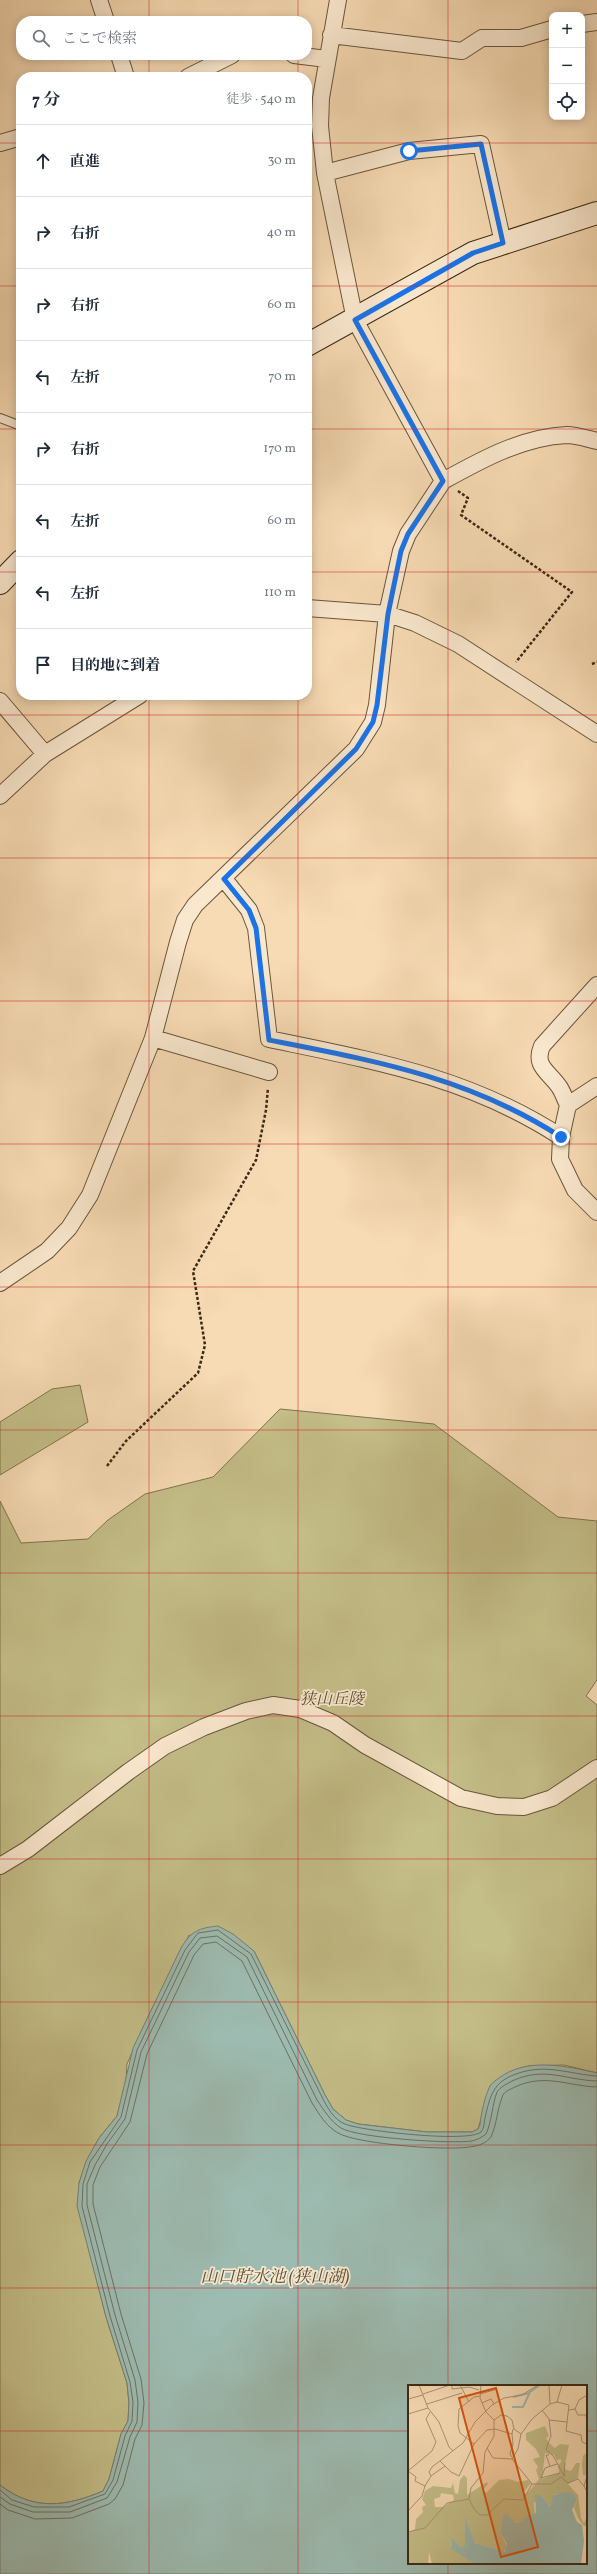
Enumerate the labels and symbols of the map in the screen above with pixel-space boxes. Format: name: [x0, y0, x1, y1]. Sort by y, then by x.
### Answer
route start: [400, 142, 418, 160]
route end: [552, 1128, 570, 1146]
park label: 狭山丘陵: [300, 1689, 366, 1711]
water label: 山口貯水池 (狭山湖): [200, 2266, 350, 2289]
inset map: [408, 2385, 587, 2564]

